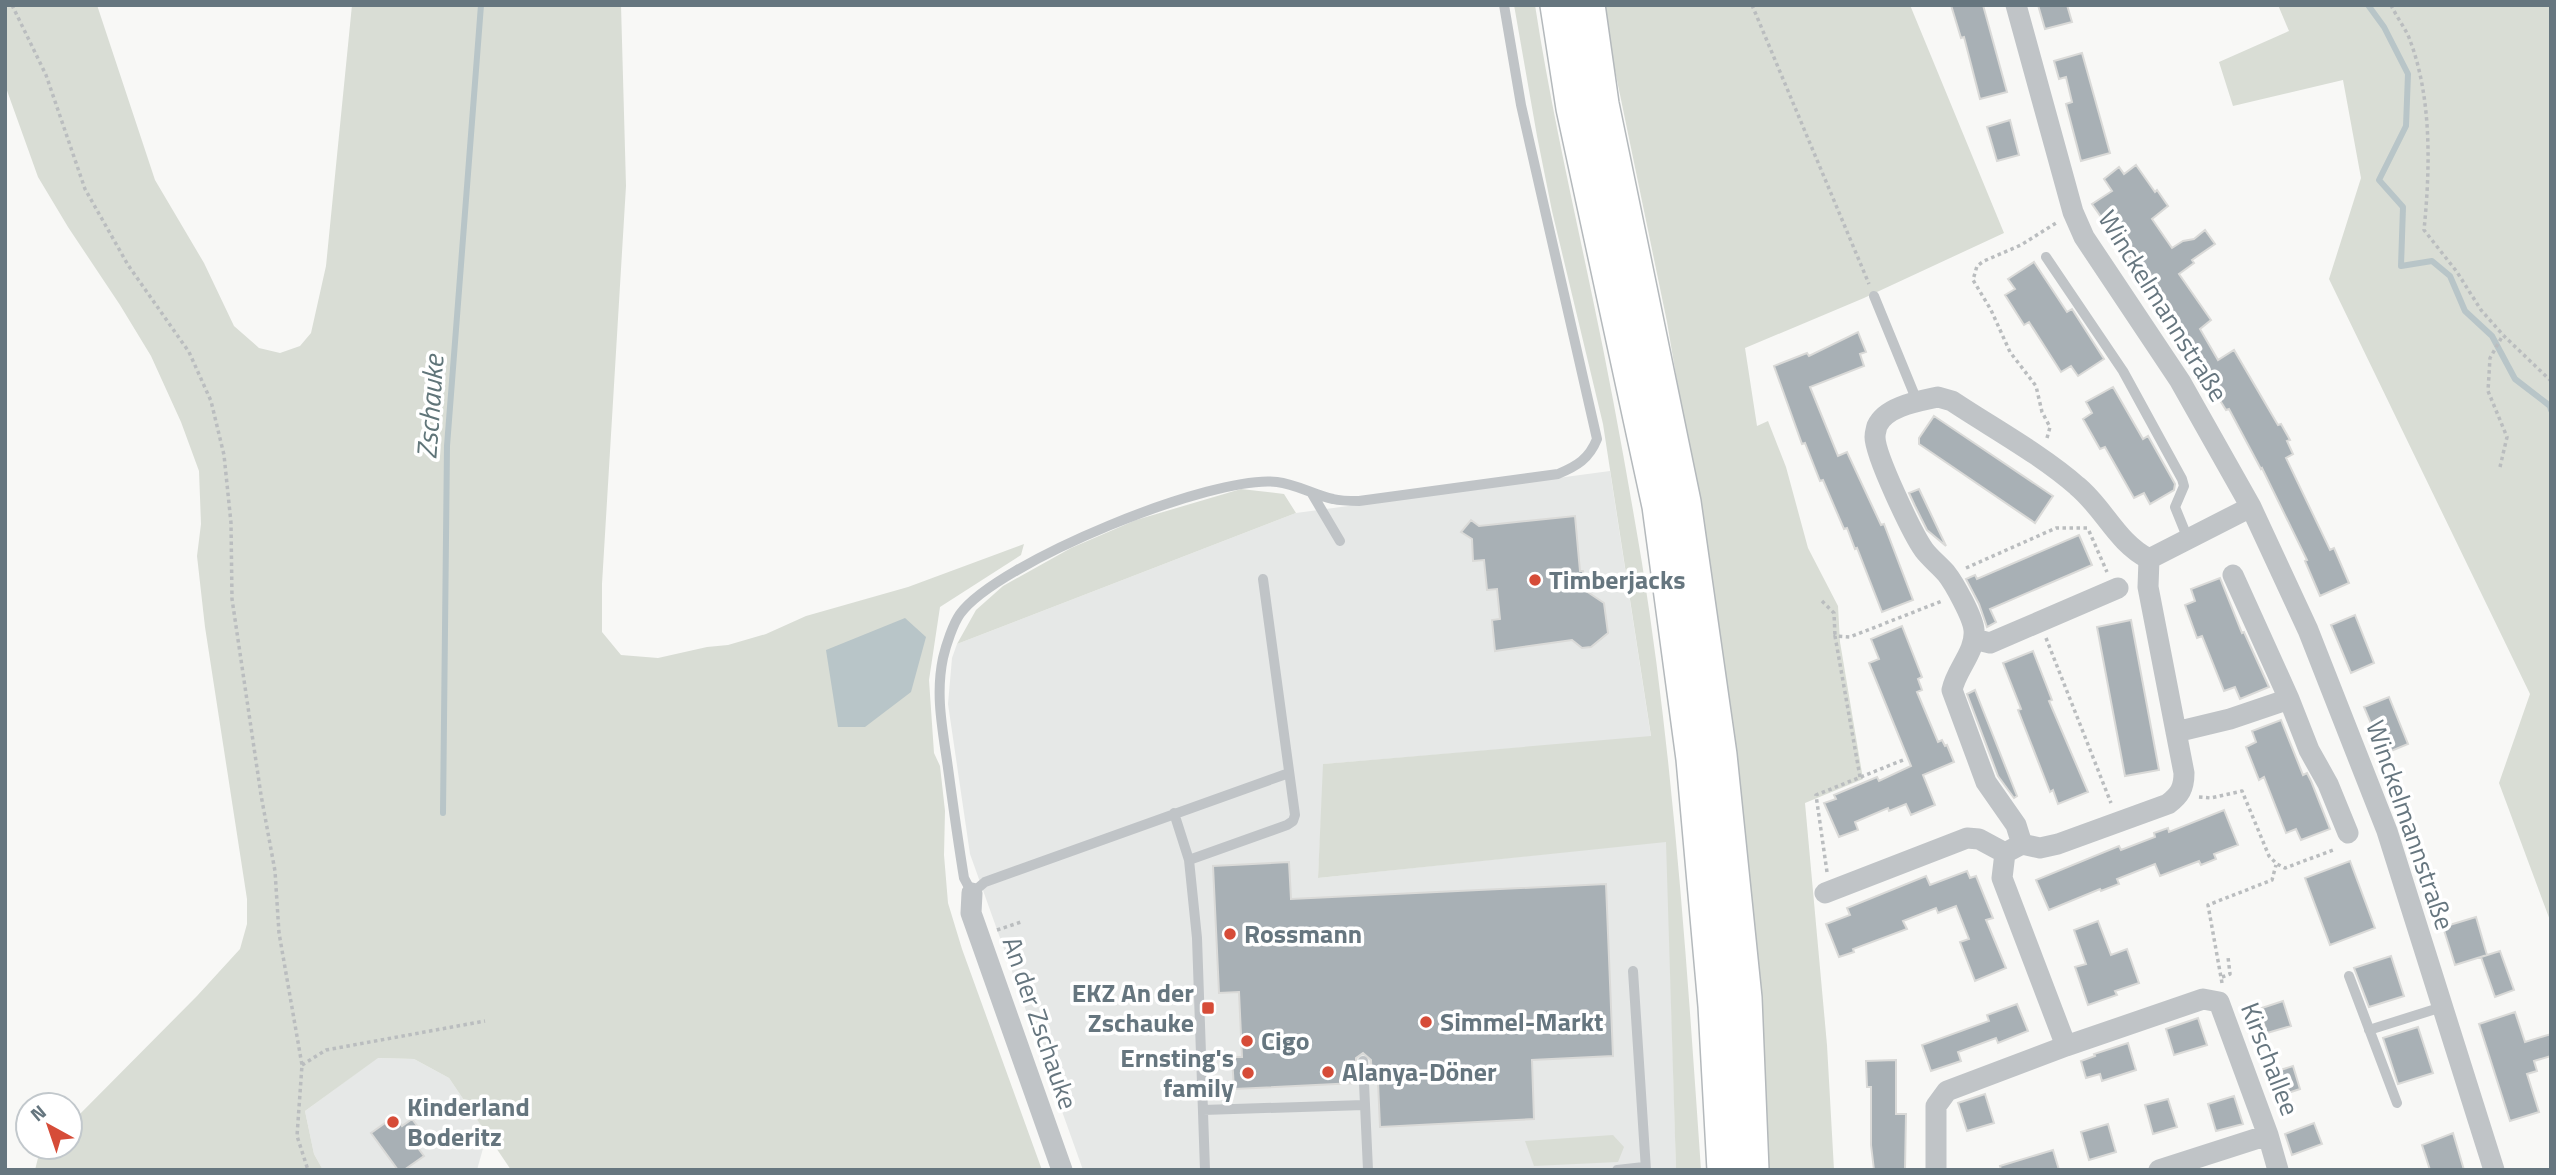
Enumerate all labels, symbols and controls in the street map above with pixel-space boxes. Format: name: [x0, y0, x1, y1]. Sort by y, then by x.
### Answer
street label: Winckelmannstraße: [2089, 202, 2238, 409]
water label: Zschauke: [404, 351, 455, 460]
place label: Timberjacks: [1549, 560, 1686, 599]
marker: Timberjacks: [1527, 572, 1543, 588]
street label: Winckelmannstraße: [2356, 715, 2465, 935]
place label: Rossmann: [1244, 914, 1362, 953]
marker: Rossmann: [1222, 926, 1238, 942]
street label: An der Zschauke: [993, 931, 1088, 1114]
place label: EKZ An der Zschauke: [1072, 973, 1194, 1042]
street label: Kirschallee: [2231, 997, 2310, 1121]
marker: EKZ An der Zschauke: [1200, 1000, 1216, 1016]
place label: Simmel-Markt: [1440, 1002, 1604, 1041]
marker: Simmel-Markt: [1418, 1014, 1434, 1030]
place label: Cigo: [1261, 1021, 1310, 1060]
marker: Cigo: [1239, 1033, 1255, 1049]
place label: Ernsting's family: [1120, 1038, 1234, 1107]
place label: Alanya-Döner: [1342, 1052, 1497, 1091]
marker: Alanya-Döner: [1320, 1064, 1336, 1080]
marker: Ernsting's family: [1240, 1065, 1256, 1081]
place label: Kinderland Boderitz: [407, 1087, 530, 1156]
north arrow: [14, 1091, 84, 1161]
text: N: [23, 1097, 52, 1128]
marker: Kinderland Boderitz: [385, 1114, 401, 1130]

